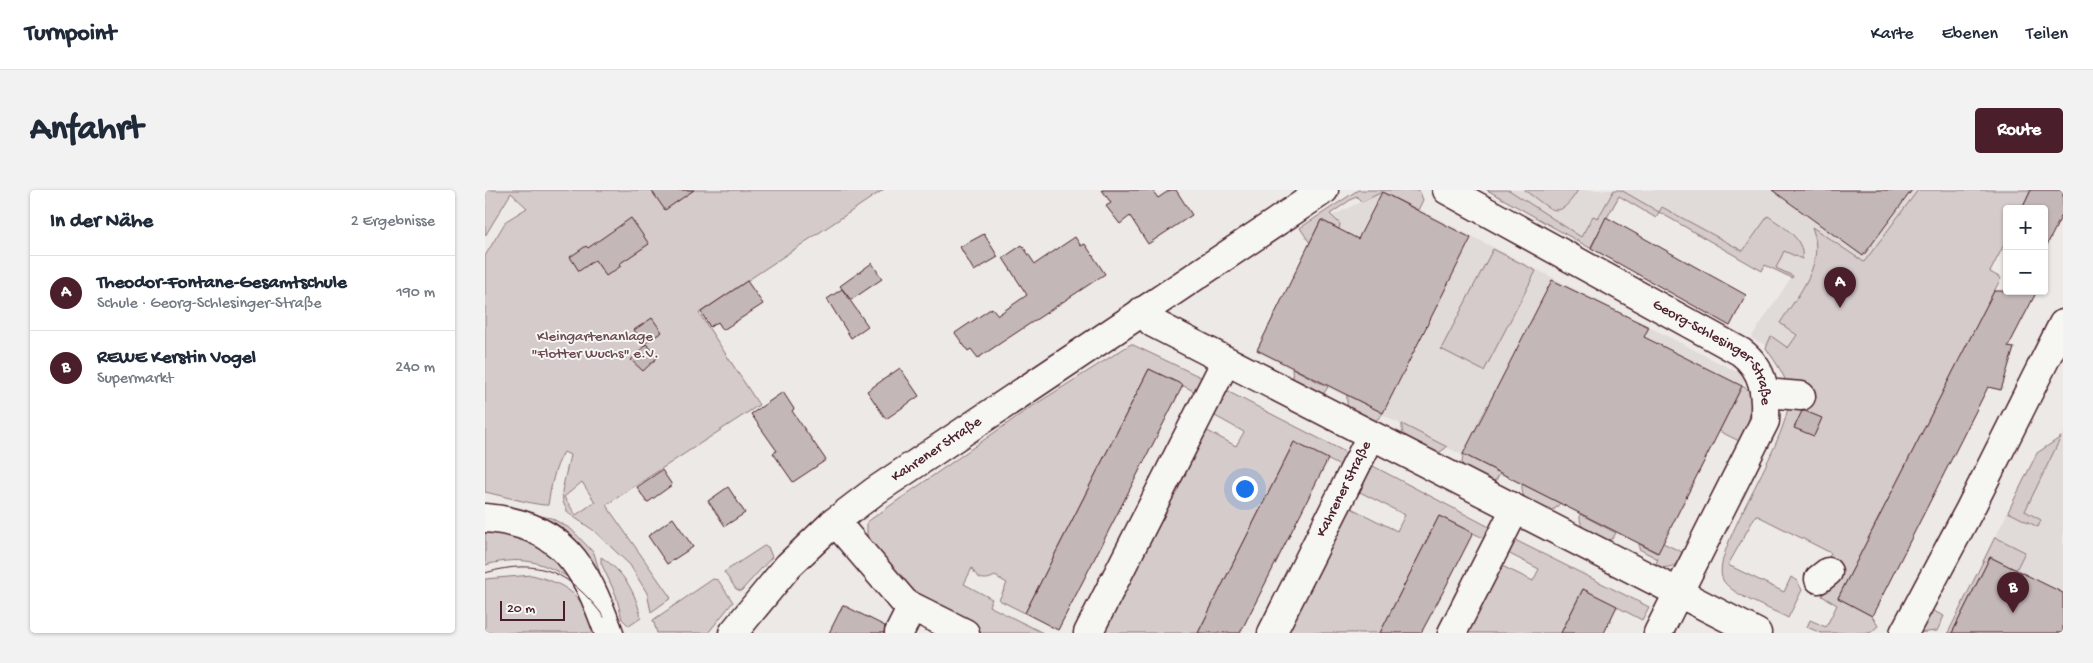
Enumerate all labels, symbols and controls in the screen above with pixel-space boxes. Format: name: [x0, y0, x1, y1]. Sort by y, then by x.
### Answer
text: Turnpoint: [25, 20, 116, 49]
text: Karte: [1871, 24, 1914, 45]
text: Ebenen: [1942, 24, 1998, 45]
text: Teilen: [2026, 24, 2068, 45]
button: Route: [1975, 108, 2063, 153]
text: Anfahrt: [30, 110, 143, 151]
map controls: [2003, 205, 2048, 295]
button: +: [2003, 205, 2048, 250]
text: In der Nähe: [50, 210, 153, 235]
text: 2 Ergebnisse: [351, 213, 435, 232]
button: −: [2003, 250, 2048, 295]
pin: A: [1824, 267, 1856, 308]
text: Theodor-Fontane-Gesamtschule: [97, 272, 347, 295]
text: A: [61, 284, 71, 303]
text: 190 m: [396, 284, 435, 303]
text: Schule · Georg-Schlesinger-Straße: [97, 295, 322, 314]
street label: Georg-Schlesinger-Straße: [1649, 296, 1774, 406]
park label: Kleingartenanlage "Flotter Wuchs" e.V.: [531, 328, 659, 363]
text: REWE Kerstin Vogel: [97, 347, 256, 370]
text: B: [62, 359, 70, 378]
text: 240 m: [395, 359, 435, 378]
text: Supermarkt: [97, 370, 173, 389]
street label: Kahrener Straße: [888, 413, 986, 486]
street label: Kahrener Straße: [1313, 438, 1376, 540]
your location: [1232, 476, 1258, 502]
pin: B: [1997, 572, 2029, 613]
scale bar: [500, 598, 565, 621]
text: 20 m: [507, 601, 535, 618]

